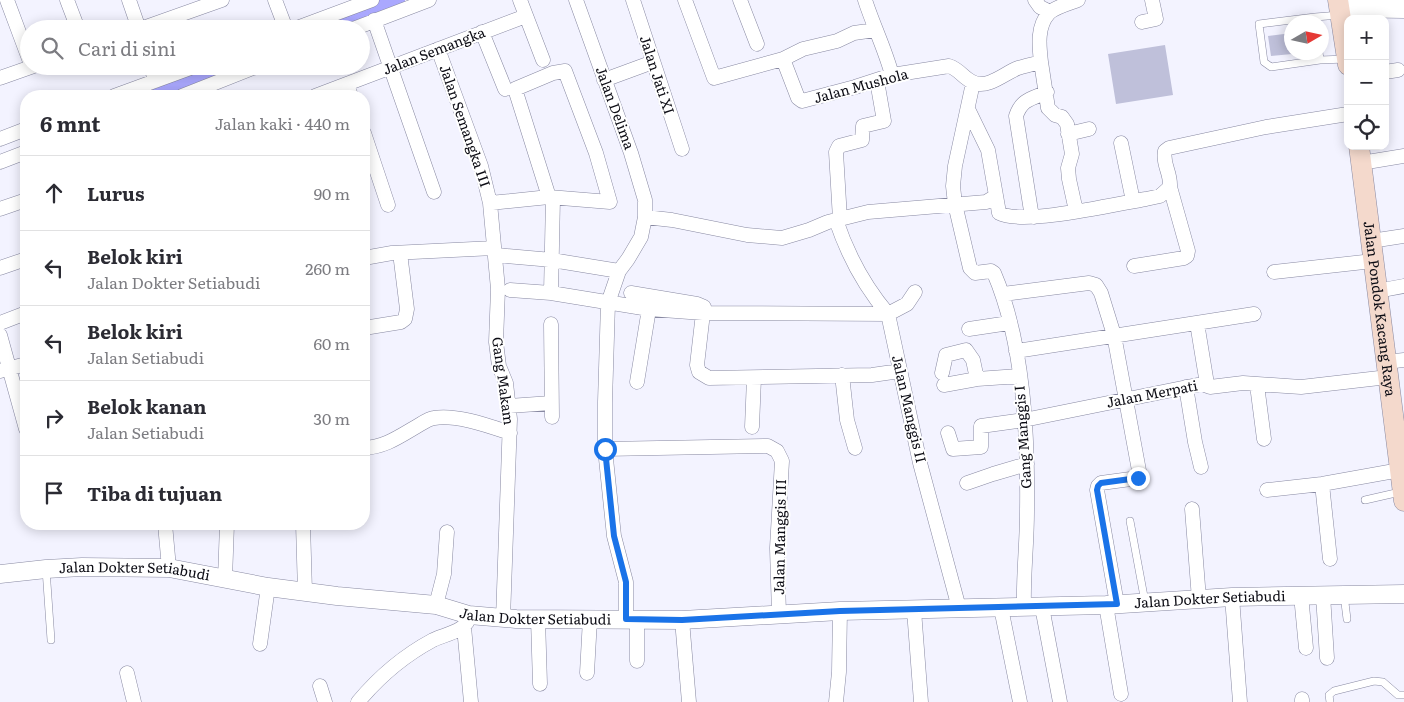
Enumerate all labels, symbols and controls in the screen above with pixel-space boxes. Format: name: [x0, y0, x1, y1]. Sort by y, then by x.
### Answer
north arrow: [1284, 15, 1329, 60]
map controls: [1344, 15, 1389, 150]
button: +: [1344, 15, 1389, 60]
search box: [20, 20, 370, 75]
street label: Jalan Semangka: [379, 21, 488, 79]
street label: Jalan Jati XI: [636, 33, 680, 117]
icon: search: [38, 34, 66, 62]
text: Cari di sini: [78, 34, 176, 62]
button: −: [1344, 60, 1389, 105]
street label: Jalan Semangka III: [436, 62, 496, 190]
street label: Jalan Delima: [592, 63, 640, 152]
street label: Jalan Mushola: [811, 63, 911, 107]
button: locate: [1344, 105, 1389, 150]
text: 6 mnt: [40, 107, 100, 138]
text: Jalan kaki · 440 m: [215, 111, 350, 135]
icon: ahead: [40, 179, 68, 207]
text: Lurus: [87, 179, 144, 207]
text: 90 m: [314, 181, 350, 205]
street label: Jalan Pondok Kacang Raya: [1360, 220, 1402, 398]
text: Belok kiri: [87, 242, 183, 270]
icon: left: [40, 254, 68, 282]
text: 260 m: [305, 256, 350, 280]
text: Jalan Dokter Setiabudi: [87, 270, 260, 294]
text: Belok kiri: [87, 317, 183, 345]
icon: left: [40, 329, 68, 357]
text: 60 m: [313, 331, 350, 355]
street label: Gang Makam: [488, 336, 520, 427]
text: Jalan Setiabudi: [87, 345, 204, 369]
street label: Jalan Manggis II: [888, 353, 932, 465]
street label: Jalan Merpati: [1104, 374, 1199, 412]
street label: Gang Manggis I: [1008, 385, 1036, 489]
text: Belok kanan: [87, 392, 206, 420]
icon: right: [40, 404, 68, 432]
text: 30 m: [313, 406, 350, 430]
text: Jalan Setiabudi: [87, 420, 204, 444]
route start: [594, 438, 617, 461]
route end: [1127, 467, 1150, 490]
icon: arrive: [40, 479, 68, 507]
text: Tiba di tujuan: [87, 479, 222, 507]
street label: Jalan Manggis III: [768, 479, 790, 595]
street label: Jalan Dokter Setiabudi: [58, 556, 212, 585]
street label: Jalan Dokter Setiabudi: [1133, 585, 1286, 612]
street label: Jalan Dokter Setiabudi: [457, 602, 612, 629]

